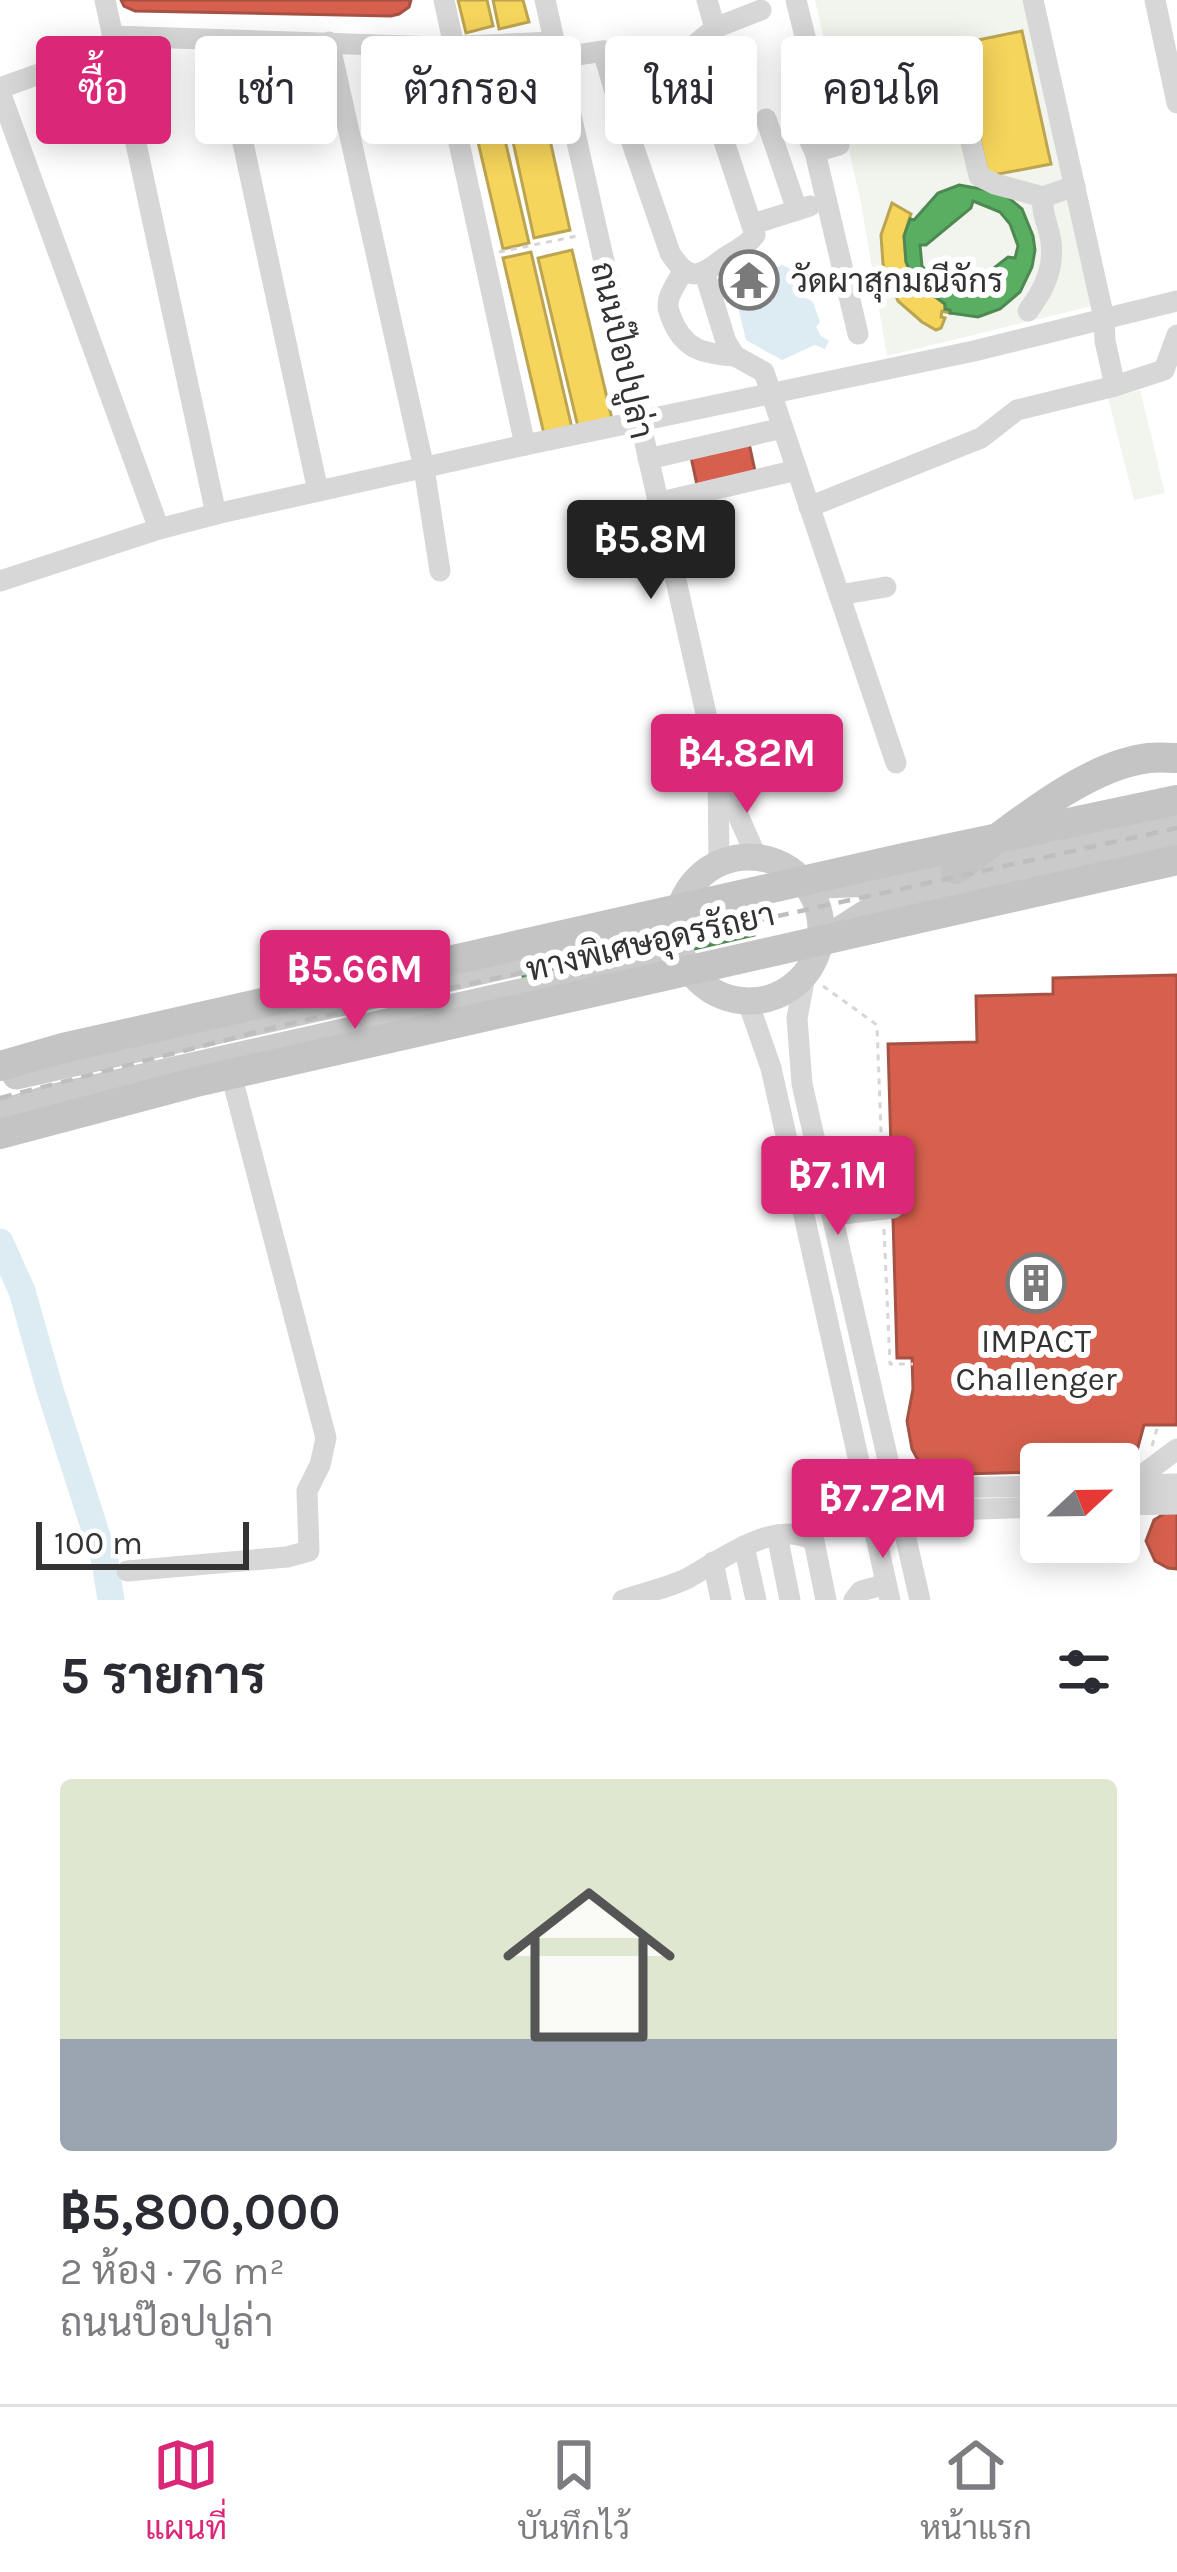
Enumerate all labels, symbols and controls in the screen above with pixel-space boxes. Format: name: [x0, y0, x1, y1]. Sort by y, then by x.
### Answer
chip: ซื้อ: [36, 36, 171, 144]
chip: เช่า: [195, 36, 337, 144]
chip: ตัวกรอง: [361, 36, 581, 144]
chip: ใหม่: [605, 36, 757, 144]
chip: คอนโด: [781, 36, 983, 144]
temple icon: วัดผาสุกมณีจักร: [718, 249, 780, 311]
street label: ถนนป๊อปปูล่า: [580, 258, 662, 443]
place label: วัดผาสุกมณีจักร: [791, 261, 1003, 303]
pin: ฿5.8M: [567, 500, 735, 602]
text: ฿5.8M: [594, 516, 708, 562]
pin: ฿4.82M: [649, 714, 845, 816]
text: ฿4.82M: [678, 730, 816, 776]
street label: ทางพิเศษอุดรรัถยา: [522, 895, 779, 992]
pin: ฿5.66M: [257, 930, 453, 1032]
text: ฿5.66M: [287, 946, 423, 992]
pin: ฿7.1M: [754, 1136, 922, 1238]
text: ฿7.1M: [788, 1152, 888, 1198]
building icon: IMPACT Challenger: [1005, 1252, 1067, 1314]
place label: IMPACT Challenger: [955, 1322, 1117, 1398]
north arrow: [1020, 1443, 1140, 1563]
map controls: [1020, 1443, 1140, 1563]
pin: ฿7.72M: [785, 1459, 981, 1561]
text: ฿7.72M: [819, 1475, 947, 1521]
scale bar: [36, 1516, 249, 1569]
text: 100 m: [54, 1524, 143, 1562]
icon: filters: [1051, 1639, 1117, 1705]
text: 5 รายการ: [60, 1646, 266, 1706]
icon: home: [481, 1857, 697, 2073]
text: ฿5,800,000: [60, 2182, 341, 2242]
text: 2 ห้อง · 76 m²: [60, 2248, 285, 2294]
text: ถนนป๊อปปูล่า: [60, 2300, 273, 2346]
tab: แผนที่: [145, 2432, 227, 2547]
tab: บันทึกไว้: [517, 2432, 630, 2547]
tab: หน้าแรก: [920, 2432, 1032, 2547]

